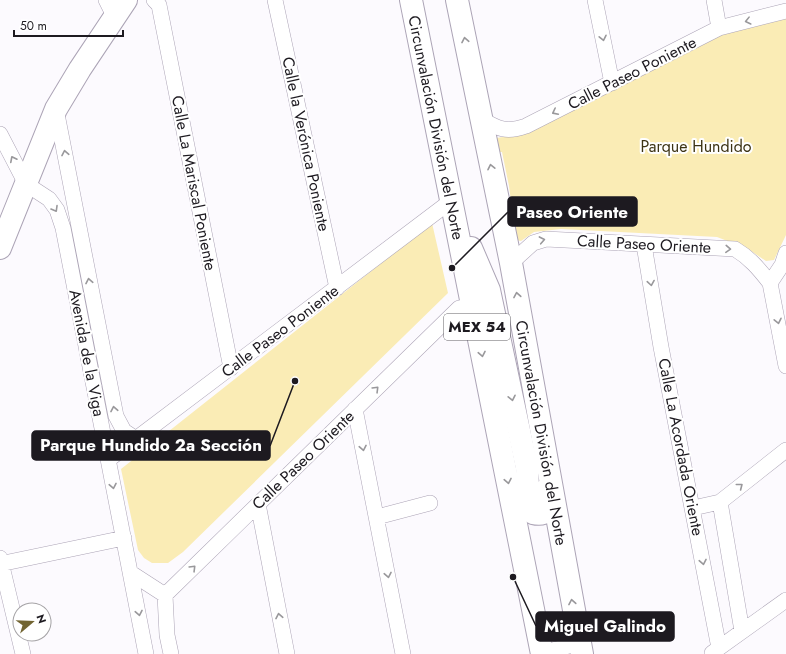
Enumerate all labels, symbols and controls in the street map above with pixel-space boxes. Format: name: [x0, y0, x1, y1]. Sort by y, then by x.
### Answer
scale bar: [14, 12, 123, 38]
street label: Circunvalación División del Norte: [403, 13, 470, 242]
one-way arrow: [745, 16, 751, 24]
text: 50 m: [20, 17, 47, 35]
street label: Calle Paseo Poniente: [564, 31, 700, 115]
one-way arrow: [598, 35, 606, 41]
one-way arrow: [462, 37, 470, 43]
street label: Calle la Verónica Poniente: [276, 55, 336, 233]
street label: Calle La Mariscal Poniente: [166, 94, 222, 272]
one-way arrow: [552, 107, 560, 115]
park label: Parque Hundido: [640, 135, 752, 158]
one-way arrow: [61, 150, 69, 156]
one-way arrow: [10, 156, 18, 163]
one-way arrow: [488, 164, 496, 171]
callout: Paseo Oriente: [508, 197, 637, 226]
text: Paseo Oriente: [516, 200, 628, 224]
one-way arrow: [50, 205, 57, 212]
street label: Calle Paseo Oriente: [576, 229, 712, 259]
one-way arrow: [539, 237, 545, 245]
one-way arrow: [725, 244, 731, 253]
one-way arrow: [86, 278, 94, 284]
street label: Calle Paseo Poniente: [217, 279, 343, 383]
one-way arrow: [646, 280, 655, 286]
street label: Avenida de la Viga: [63, 288, 111, 418]
one-way arrow: [513, 292, 522, 298]
road number: MEX 54: [444, 314, 510, 340]
street label: Circunvalación División del Norte: [510, 318, 574, 547]
one-way arrow: [773, 318, 781, 324]
one-way arrow: [478, 351, 486, 357]
street label: Calle La Acordada Oriente: [652, 356, 710, 538]
one-way arrow: [371, 386, 379, 394]
one-way arrow: [507, 395, 515, 401]
street label: Calle Paseo Oriente: [247, 405, 359, 515]
one-way arrow: [110, 406, 119, 412]
callout: Parque Hundido 2a Sección: [32, 431, 270, 460]
text: Parque Hundido 2a Sección: [40, 433, 262, 457]
one-way arrow: [359, 445, 367, 451]
one-way arrow: [503, 478, 512, 484]
one-way arrow: [109, 483, 117, 489]
one-way arrow: [735, 484, 742, 491]
one-way arrow: [698, 559, 707, 565]
one-way arrow: [188, 565, 196, 572]
one-way arrow: [383, 572, 392, 578]
one-way arrow: [569, 599, 577, 605]
north arrow: [12, 602, 52, 642]
one-way arrow: [134, 610, 142, 617]
text: N: [32, 612, 50, 625]
callout: Miguel Galindo: [536, 612, 674, 641]
one-way arrow: [276, 613, 284, 619]
text: Miguel Galindo: [544, 614, 666, 638]

